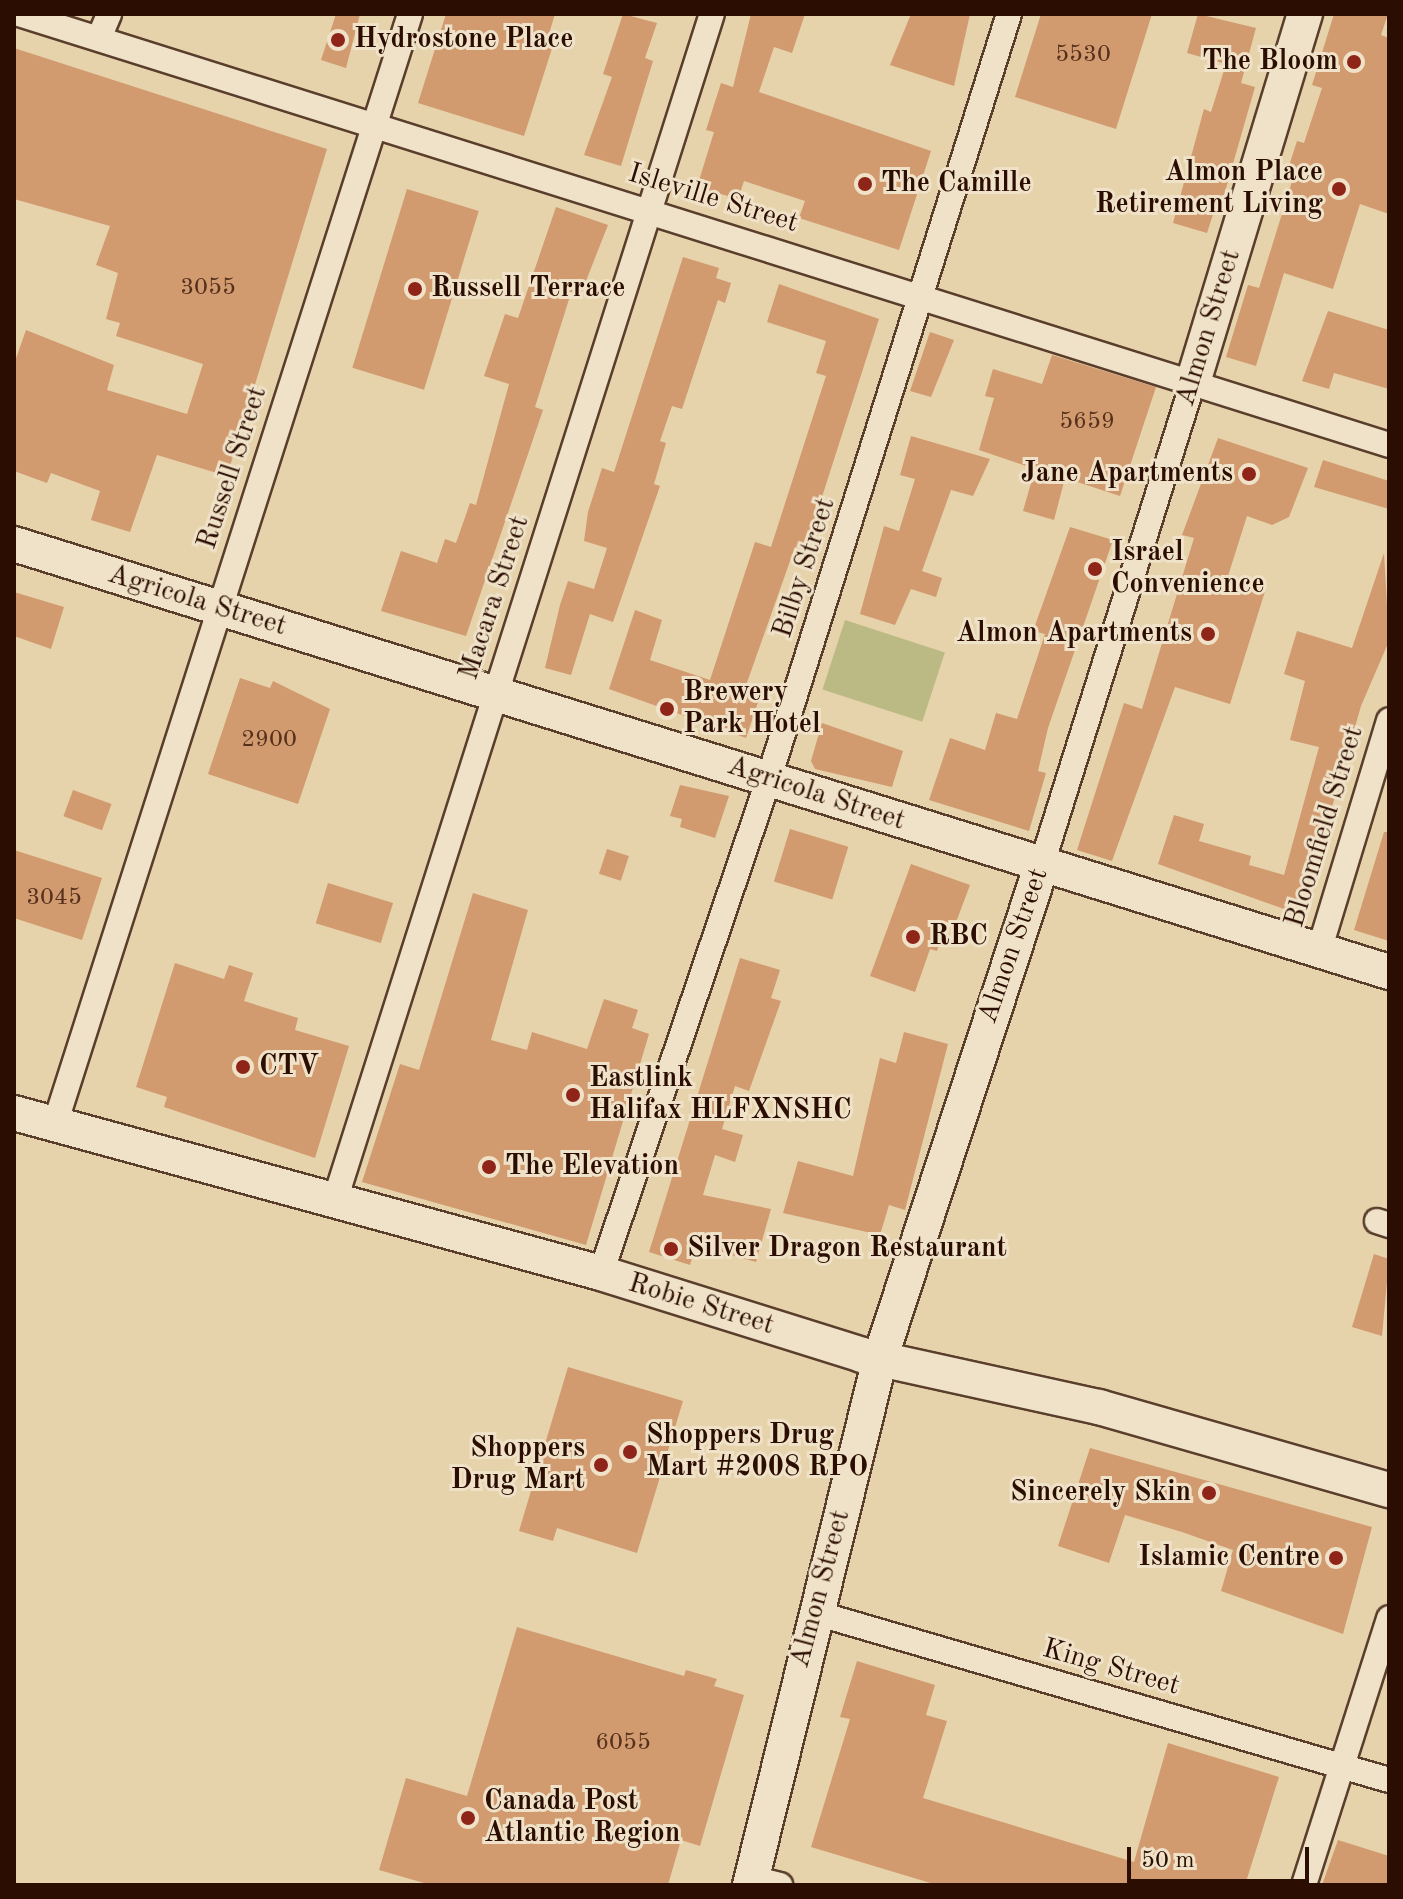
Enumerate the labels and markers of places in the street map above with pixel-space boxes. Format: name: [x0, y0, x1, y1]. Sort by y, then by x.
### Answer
place label: Hydrostone Place: [354, 23, 574, 57]
marker: Hydrostone Place: [329, 31, 347, 49]
place label: The Bloom: [1202, 45, 1338, 79]
marker: The Bloom: [1345, 53, 1363, 71]
place label: Almon Place Retirement Living: [1095, 156, 1323, 222]
place label: The Camille: [881, 167, 1032, 201]
marker: The Camille: [856, 175, 874, 193]
marker: Almon Place Retirement Living: [1330, 180, 1348, 198]
place label: Russell Terrace: [431, 272, 626, 306]
marker: Russell Terrace: [406, 280, 424, 298]
place label: Jane Apartments: [1021, 457, 1233, 491]
marker: Jane Apartments: [1240, 465, 1258, 483]
place label: Israel Convenience: [1111, 536, 1265, 602]
marker: Israel Convenience: [1086, 560, 1104, 578]
place label: Almon Apartments: [956, 617, 1192, 651]
marker: Almon Apartments: [1199, 625, 1217, 643]
place label: Brewery Park Hotel: [683, 676, 821, 742]
marker: Brewery Park Hotel: [658, 700, 676, 718]
place label: RBC: [929, 920, 988, 954]
marker: RBC: [904, 928, 922, 946]
place label: CTV: [259, 1050, 319, 1084]
marker: CTV: [234, 1058, 252, 1076]
place label: Eastlink Halifax HLFXNSHC: [589, 1062, 852, 1128]
marker: Eastlink Halifax HLFXNSHC: [564, 1086, 582, 1104]
place label: The Elevation: [505, 1150, 679, 1184]
marker: The Elevation: [480, 1158, 498, 1176]
place label: Silver Dragon Restaurant: [687, 1232, 1007, 1266]
marker: Silver Dragon Restaurant: [662, 1240, 680, 1258]
place label: Shoppers Drug Mart #2008 RPO: [646, 1419, 868, 1485]
place label: Shoppers Drug Mart: [451, 1432, 585, 1498]
marker: Shoppers Drug Mart #2008 RPO: [621, 1443, 639, 1461]
marker: Shoppers Drug Mart: [592, 1456, 610, 1474]
place label: Sincerely Skin: [1010, 1476, 1191, 1510]
marker: Sincerely Skin: [1198, 1482, 1220, 1504]
place label: Islamic Centre: [1138, 1541, 1320, 1575]
marker: Islamic Centre: [1327, 1549, 1345, 1567]
place label: Canada Post Atlantic Region: [484, 1785, 680, 1851]
marker: Canada Post Atlantic Region: [459, 1809, 477, 1827]

